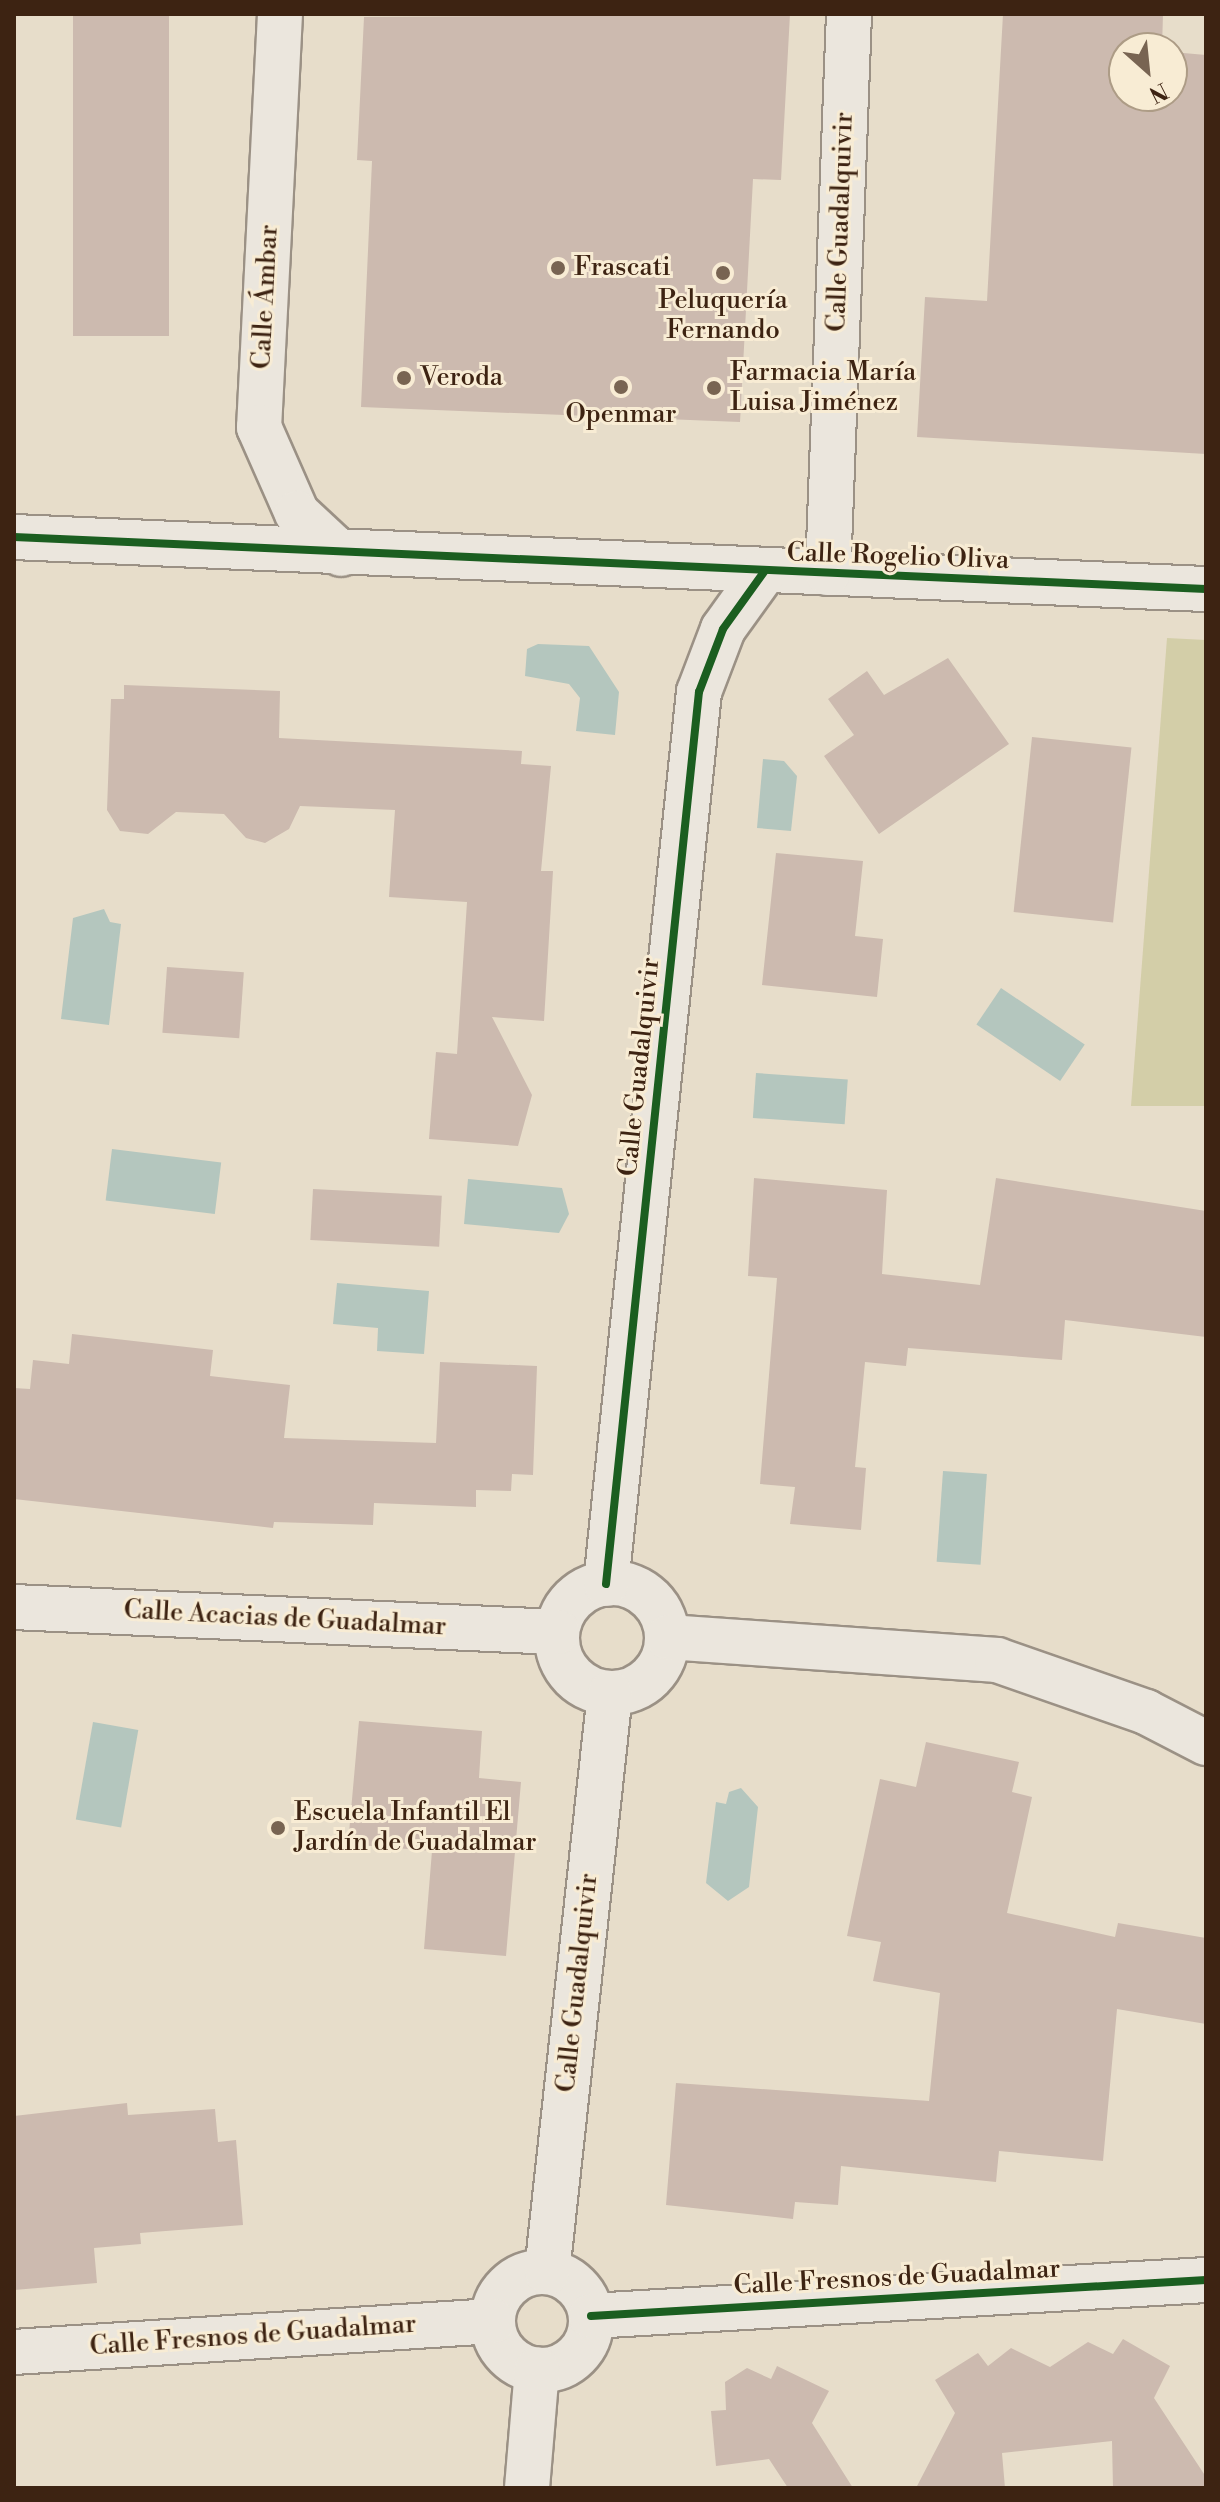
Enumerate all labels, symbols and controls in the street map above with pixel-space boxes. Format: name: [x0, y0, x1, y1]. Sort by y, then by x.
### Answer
north arrow: [1108, 32, 1188, 112]
text: N: [1144, 76, 1172, 108]
street label: Calle Guadalquivir: [822, 112, 860, 332]
street label: Calle Ámbar: [247, 224, 285, 370]
place label: Frascati: [574, 252, 671, 284]
marker: Frascati: [549, 259, 567, 277]
marker: Peluquería Fernando: [714, 264, 732, 282]
place label: Peluquería Fernando: [658, 285, 788, 346]
place label: Farmacia María Luisa Jiménez: [730, 357, 916, 418]
place label: Veroda: [420, 362, 503, 394]
marker: Veroda: [395, 369, 413, 387]
marker: Openmar: [612, 378, 630, 396]
marker: Farmacia María Luisa Jiménez: [705, 379, 723, 397]
place label: Openmar: [565, 399, 677, 431]
street label: Calle Rogelio Oliva: [786, 538, 1010, 576]
street label: Calle Guadalquivir: [613, 956, 667, 1178]
street label: Calle Acacias de Guadalmar: [123, 1595, 447, 1643]
place label: Escuela Infantil El Jardín de Guadalmar: [294, 1797, 537, 1858]
marker: Escuela Infantil El Jardín de Guadalmar: [269, 1819, 287, 1837]
street label: Calle Guadalquivir: [551, 1872, 605, 2094]
street label: Calle Fresnos de Guadalmar: [733, 2254, 1061, 2302]
street label: Calle Fresnos de Guadalmar: [89, 2309, 417, 2363]

